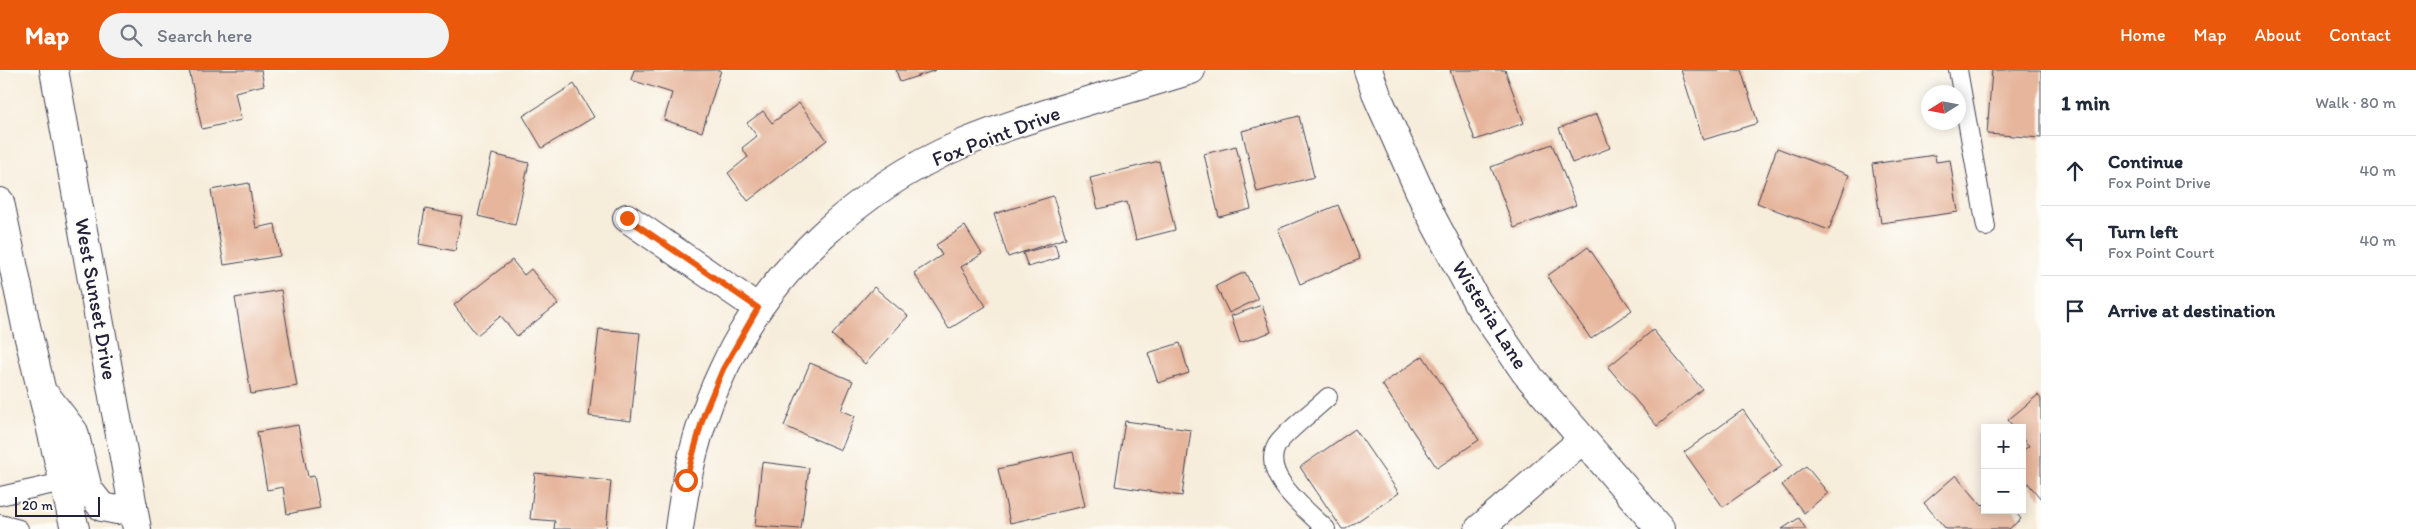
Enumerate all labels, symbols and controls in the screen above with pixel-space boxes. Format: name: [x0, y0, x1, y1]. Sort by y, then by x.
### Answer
search box: [99, 13, 449, 58]
text: Map: [25, 21, 69, 50]
icon: search: [117, 21, 145, 49]
text: Search here: [157, 24, 252, 47]
text: Home: [2120, 24, 2166, 46]
text: Map: [2194, 24, 2227, 46]
text: About: [2255, 24, 2301, 46]
text: Contact: [2329, 24, 2391, 46]
north arrow: [1921, 85, 1966, 130]
text: 1 min: [2061, 90, 2110, 115]
text: Walk · 80 m: [2315, 93, 2396, 112]
street label: Fox Point Drive: [928, 100, 1063, 171]
text: Continue: [2108, 150, 2183, 173]
icon: ahead: [2061, 157, 2089, 185]
text: 40 m: [2359, 161, 2396, 180]
text: Fox Point Drive: [2108, 173, 2211, 192]
route end: [616, 207, 639, 230]
street label: West Sunset Drive: [70, 216, 123, 382]
text: Turn left: [2108, 220, 2178, 243]
icon: left: [2061, 227, 2089, 255]
text: 40 m: [2359, 231, 2396, 250]
text: Fox Point Court: [2108, 243, 2214, 262]
street label: Wisteria Lane: [1447, 256, 1534, 373]
icon: arrive: [2061, 297, 2089, 325]
text: Arrive at destination: [2108, 299, 2275, 322]
map controls: [1981, 424, 2026, 514]
button: +: [1981, 424, 2026, 469]
route start: [675, 469, 698, 492]
button: −: [1981, 469, 2026, 514]
scale bar: [15, 494, 100, 517]
text: 20 m: [22, 497, 53, 514]

